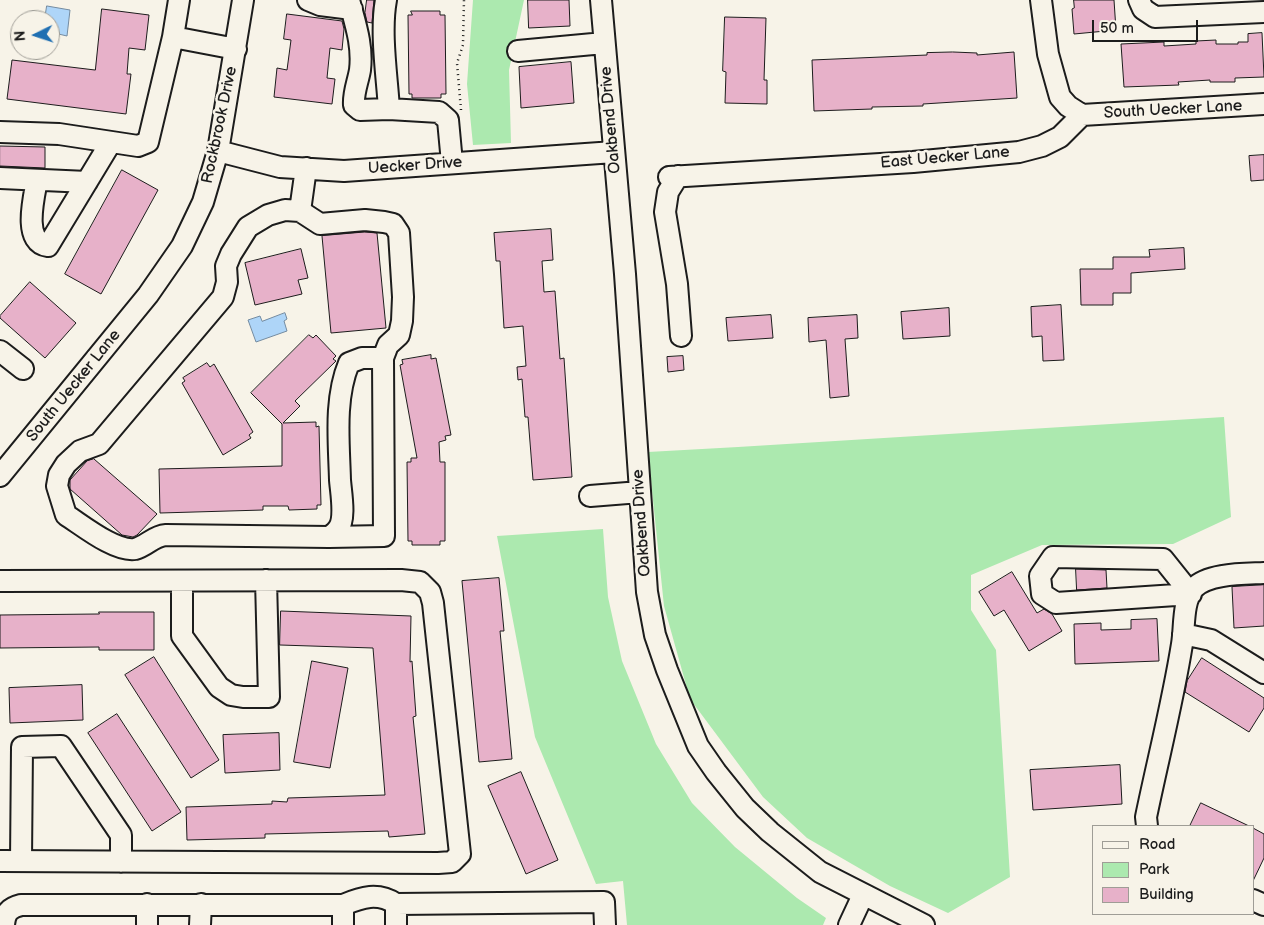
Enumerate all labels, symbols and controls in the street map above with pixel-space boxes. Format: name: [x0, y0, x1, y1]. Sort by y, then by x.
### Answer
north arrow: [10, 10, 60, 60]
scale bar: [1094, 10, 1200, 42]
text: 50 m: [1100, 19, 1134, 38]
text: N: [12, 30, 29, 42]
street label: Rockbrook Drive: [198, 65, 242, 185]
street label: Oakbend Drive: [597, 66, 625, 174]
street label: South Uecker Lane: [1103, 97, 1243, 123]
street label: East Uecker Lane: [879, 143, 1011, 173]
street label: Uecker Drive: [367, 153, 463, 179]
street label: South Uecker Lane: [23, 326, 125, 446]
street label: Oakbend Drive: [629, 469, 655, 577]
legend: [1092, 825, 1254, 915]
text: Road: [1139, 835, 1175, 854]
text: Park: [1139, 860, 1169, 879]
text: Building: [1139, 885, 1194, 904]

